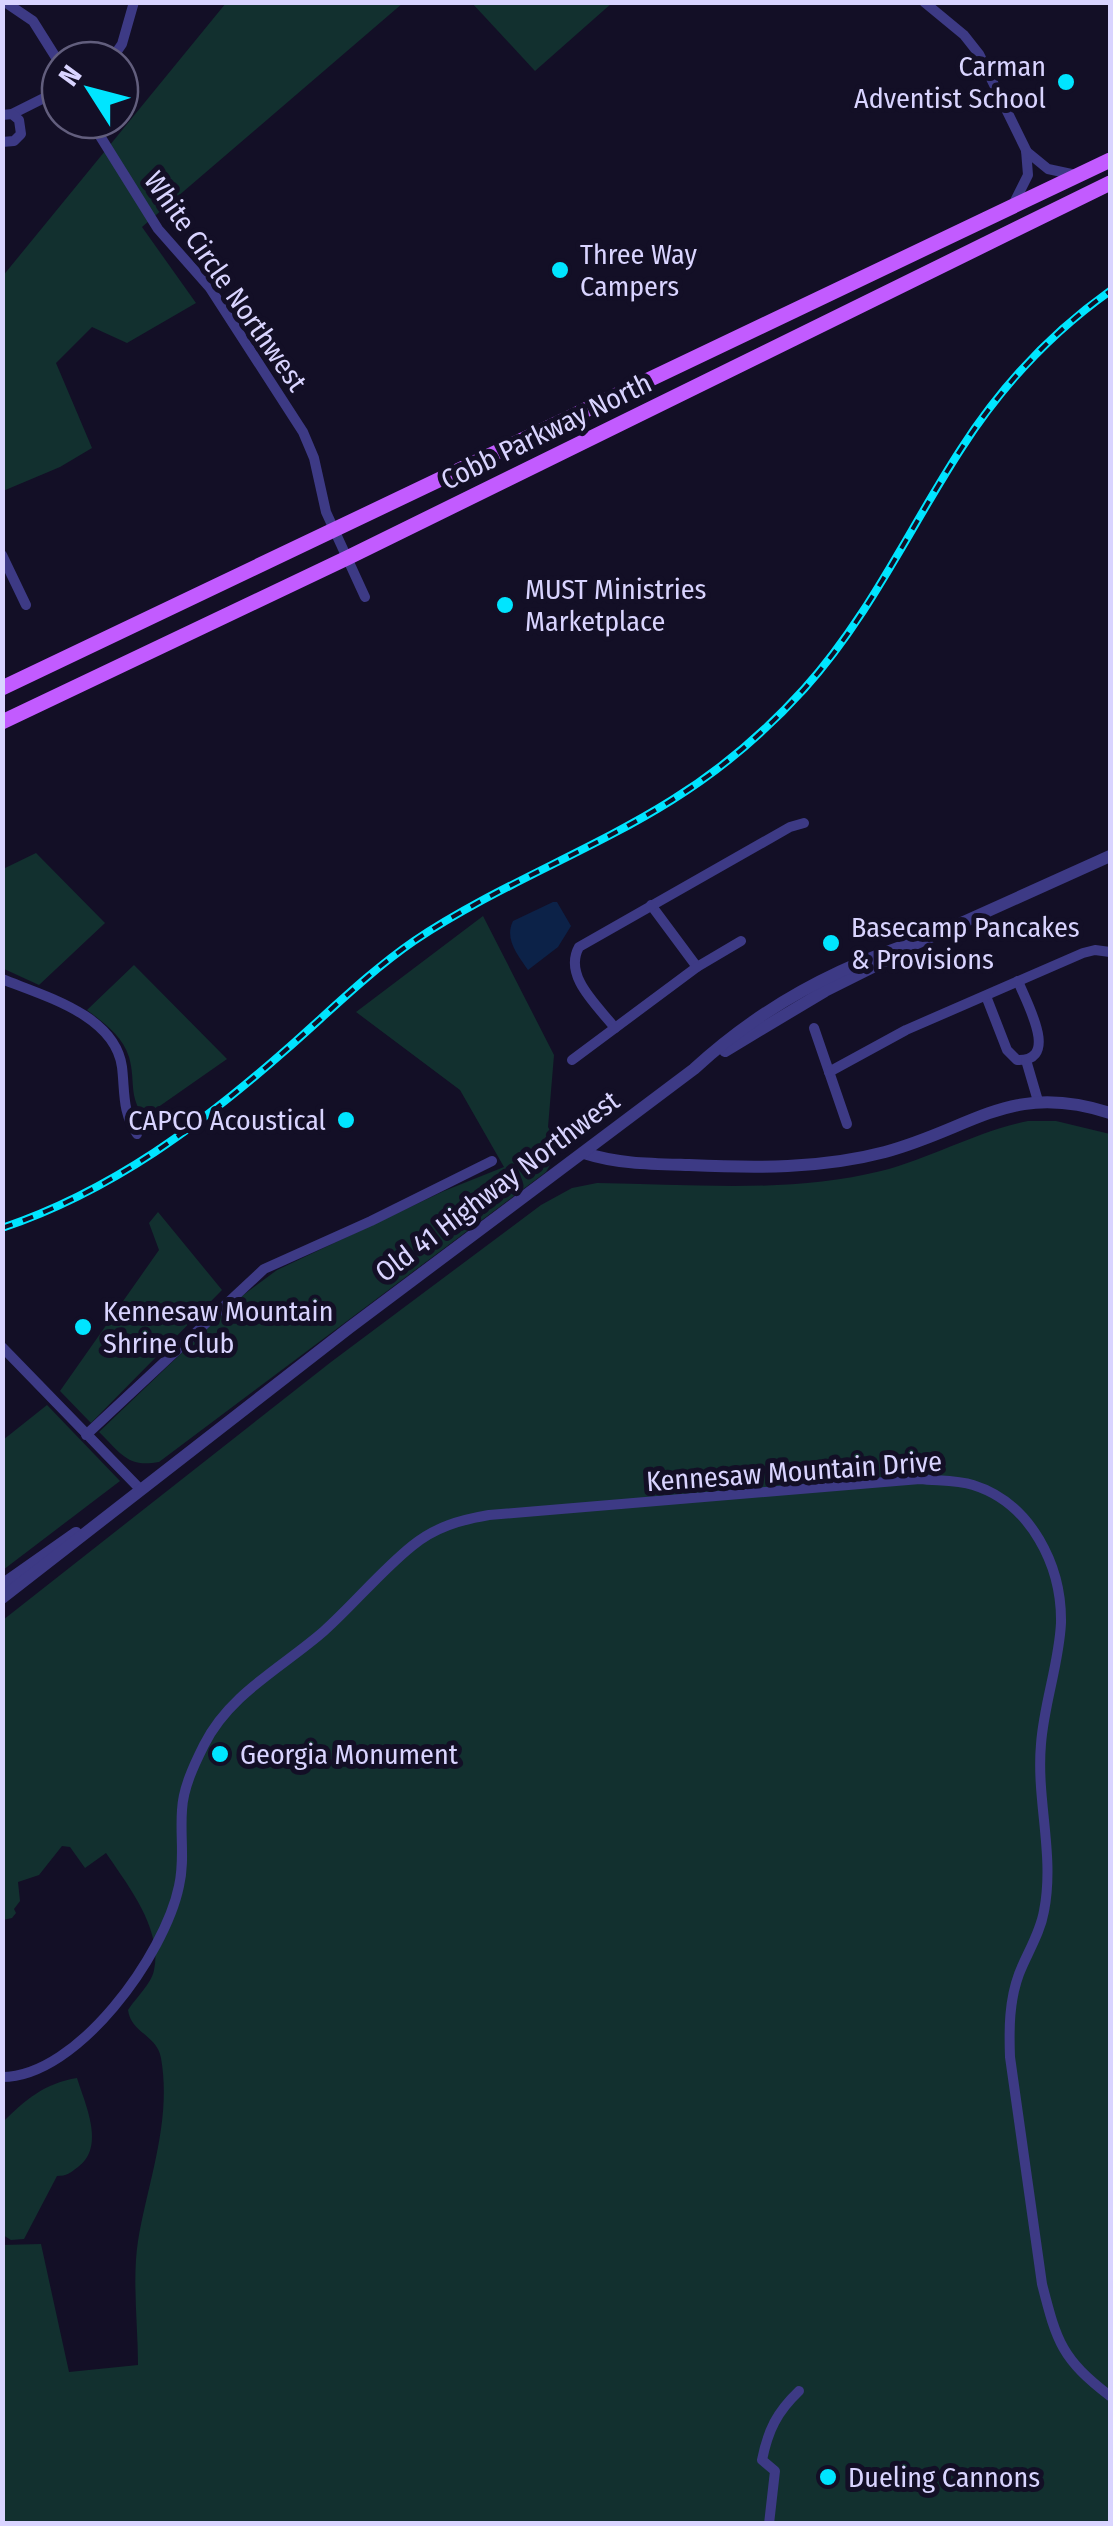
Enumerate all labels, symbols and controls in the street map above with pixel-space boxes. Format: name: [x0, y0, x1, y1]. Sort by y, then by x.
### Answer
north arrow: [40, 40, 140, 140]
place label: Carman Adventist School: [854, 50, 1046, 115]
text: N: [52, 59, 88, 92]
marker: Carman Adventist School: [1055, 71, 1077, 93]
street label: White Circle Northwest: [137, 165, 314, 398]
place label: Three Way Campers: [580, 238, 697, 303]
marker: Three Way Campers: [549, 259, 571, 281]
street label: Cobb Parkway North: [436, 366, 657, 497]
place label: MUST Ministries Marketplace: [525, 573, 707, 638]
marker: MUST Ministries Marketplace: [494, 594, 516, 616]
place label: Basecamp Pancakes & Provisions: [851, 911, 1080, 976]
marker: Basecamp Pancakes & Provisions: [820, 932, 842, 954]
street label: Old 41 Highway Northwest: [369, 1083, 626, 1289]
place label: CAPCO Acoustical: [128, 1104, 326, 1137]
marker: CAPCO Acoustical: [335, 1109, 357, 1131]
place label: Kennesaw Mountain Shrine Club: [103, 1295, 333, 1360]
marker: Kennesaw Mountain Shrine Club: [72, 1316, 94, 1338]
street label: Kennesaw Mountain Drive: [645, 1445, 943, 1498]
place label: Georgia Monument: [240, 1738, 459, 1771]
marker: Georgia Monument: [209, 1743, 231, 1765]
place label: Dueling Cannons: [848, 2461, 1040, 2494]
marker: Dueling Cannons: [817, 2466, 839, 2488]

